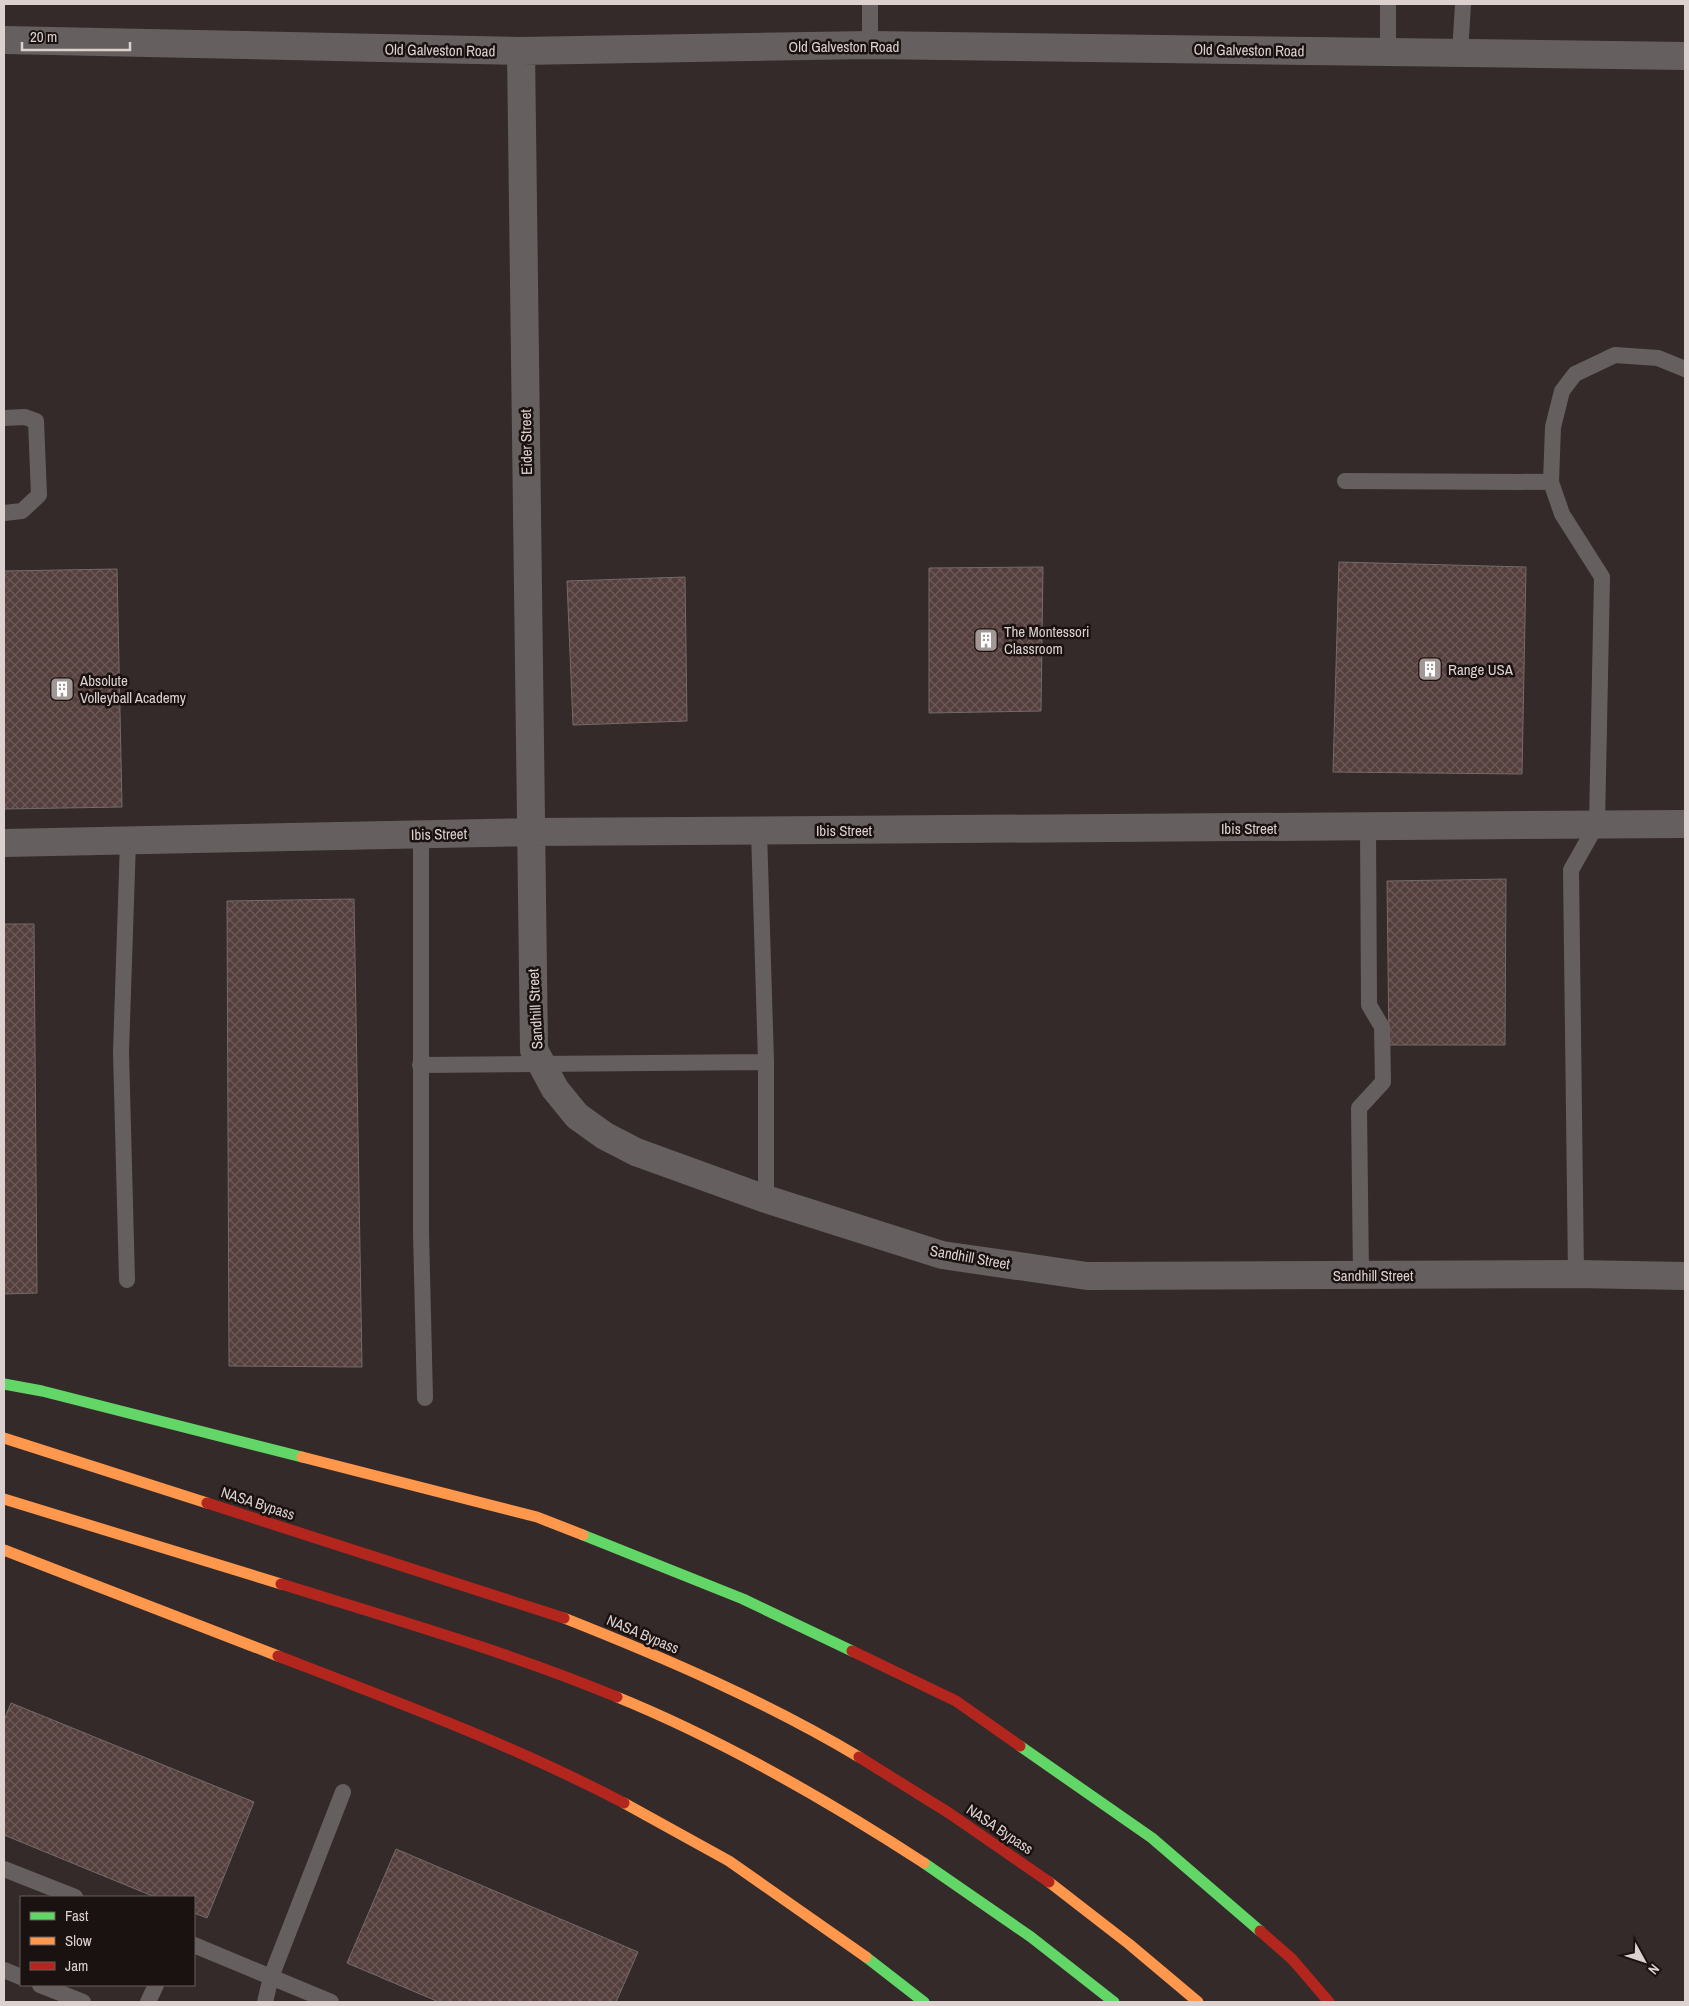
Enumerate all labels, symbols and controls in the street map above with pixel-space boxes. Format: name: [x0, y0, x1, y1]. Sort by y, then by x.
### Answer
scale bar: [22, 20, 130, 52]
text: 20 m: [30, 26, 57, 47]
street label: Old Galveston Road: [789, 36, 899, 57]
street label: Old Galveston Road: [384, 39, 496, 61]
street label: Old Galveston Road: [1193, 39, 1305, 61]
street label: Eider Street: [515, 408, 537, 475]
place label: The Montessori Classroom: [1004, 621, 1089, 659]
building icon: The Montessori Classroom: [973, 627, 999, 653]
building icon: Range USA: [1417, 656, 1443, 682]
place label: Range USA: [1448, 659, 1514, 680]
place label: Absolute Volleyball Academy: [79, 670, 187, 708]
building icon: Absolute Volleyball Academy: [49, 676, 75, 702]
street label: Ibis Street: [1221, 818, 1278, 839]
street label: Ibis Street: [816, 820, 873, 841]
street label: Ibis Street: [411, 823, 468, 845]
street label: Sandhill Street: [522, 968, 548, 1050]
street label: Sandhill Street: [928, 1240, 1012, 1274]
street label: Sandhill Street: [1333, 1265, 1414, 1286]
street label: NASA Bypass: [218, 1481, 298, 1525]
street label: NASA Bypass: [604, 1609, 682, 1659]
street label: NASA Bypass: [962, 1799, 1038, 1859]
legend: [20, 1896, 195, 1986]
text: Fast: [65, 1905, 89, 1926]
text: Slow: [65, 1930, 92, 1951]
north arrow: [1619, 1936, 1669, 1986]
text: Jam: [65, 1955, 88, 1976]
text: N: [1644, 1960, 1664, 1978]

